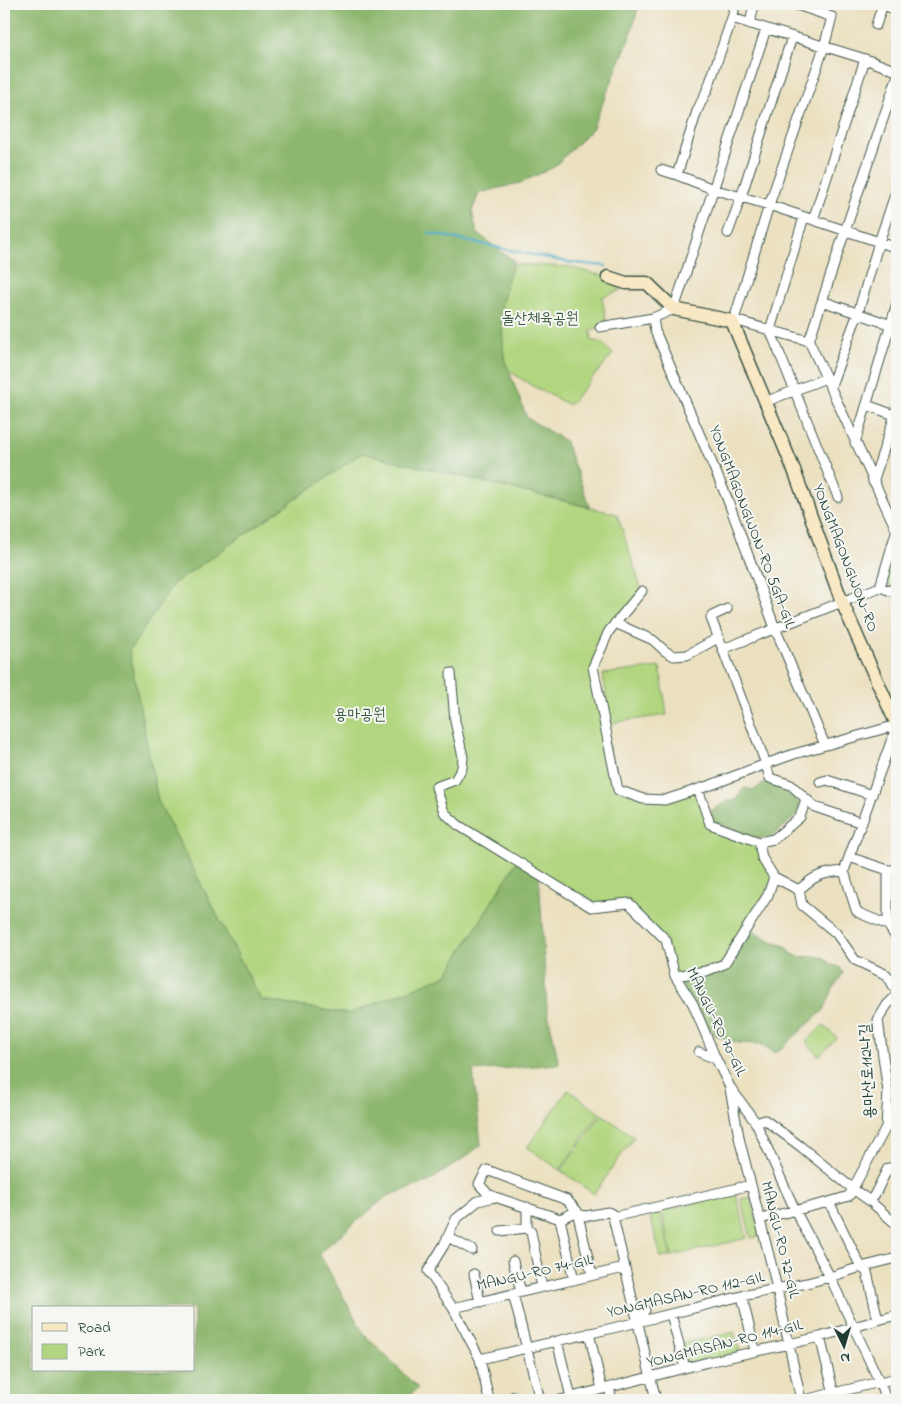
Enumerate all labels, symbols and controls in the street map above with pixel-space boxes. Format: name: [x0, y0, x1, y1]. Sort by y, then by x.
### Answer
park label: 돌산체육공원: [501, 307, 579, 331]
street label: YONGMAGONGWON-RO 5GA-GIL: [702, 422, 802, 632]
street label: YONGMAGONGWON-RO: [806, 480, 884, 636]
park label: 용마공원: [334, 703, 386, 727]
street label: MANGU-RO 70-GIL: [679, 963, 753, 1081]
street label: 용마산로112나길: [854, 1023, 882, 1119]
street label: MANGU-RO 72-GIL: [754, 1179, 806, 1301]
street label: MANGU-RO 74-GIL: [474, 1248, 596, 1298]
street label: YONGMASAN-RO 112-GIL: [605, 1265, 767, 1325]
legend: [32, 1306, 195, 1372]
street label: YONGMASAN-RO 114-GIL: [644, 1313, 806, 1375]
text: Road: [78, 1317, 111, 1339]
north arrow: [818, 1322, 868, 1372]
text: Park: [78, 1341, 106, 1363]
text: N: [839, 1347, 851, 1368]

